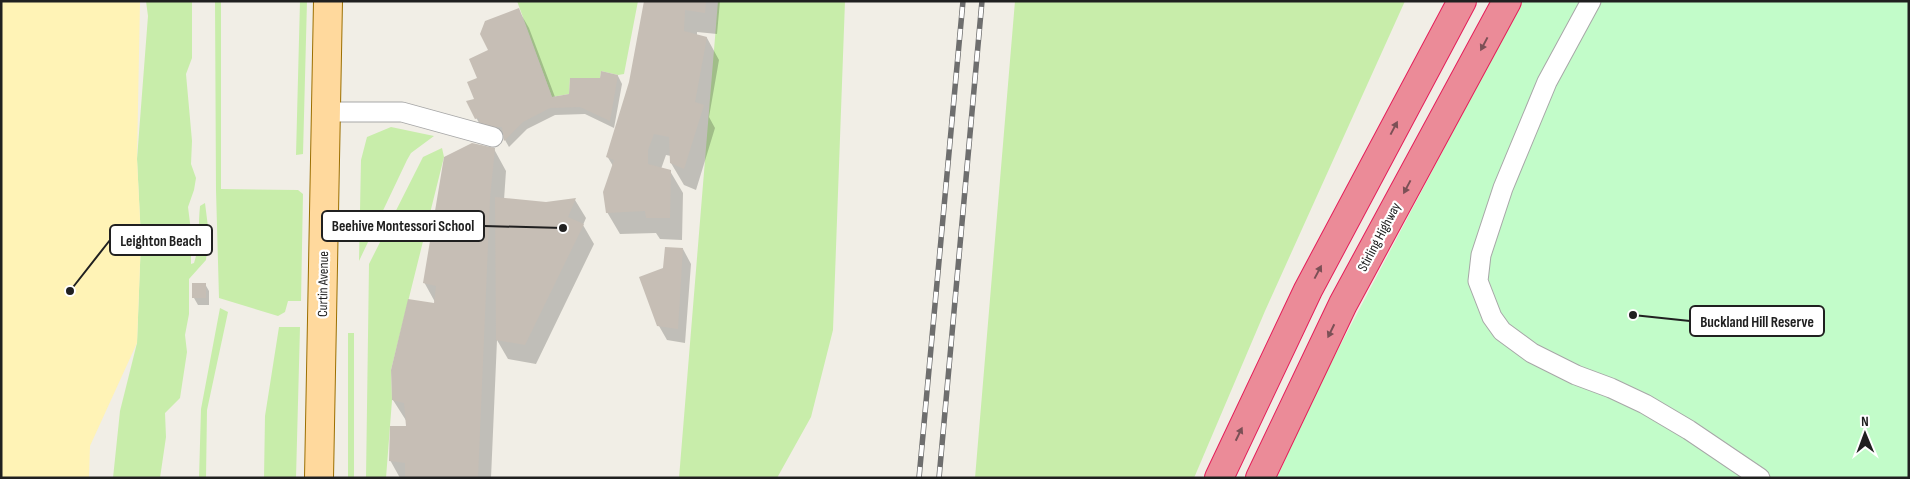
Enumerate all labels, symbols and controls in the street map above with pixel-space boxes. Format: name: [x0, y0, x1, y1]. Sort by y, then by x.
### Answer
one-way arrow: [1480, 37, 1488, 52]
one-way arrow: [1390, 121, 1398, 135]
one-way arrow: [1403, 180, 1411, 194]
street label: Stirling Highway: [1354, 199, 1405, 274]
callout: Beehive Montessori School: [322, 211, 484, 241]
text: Beehive Montessori School: [332, 217, 474, 236]
callout: Leighton Beach: [110, 225, 212, 255]
text: Leighton Beach: [120, 232, 202, 251]
street label: Curtin Avenue: [314, 251, 332, 317]
one-way arrow: [1314, 264, 1322, 279]
callout: Buckland Hill Reserve: [1690, 306, 1824, 336]
text: Buckland Hill Reserve: [1700, 313, 1814, 332]
one-way arrow: [1326, 324, 1334, 338]
north arrow: [1840, 409, 1890, 459]
text: N: [1861, 413, 1869, 430]
one-way arrow: [1236, 427, 1244, 441]

